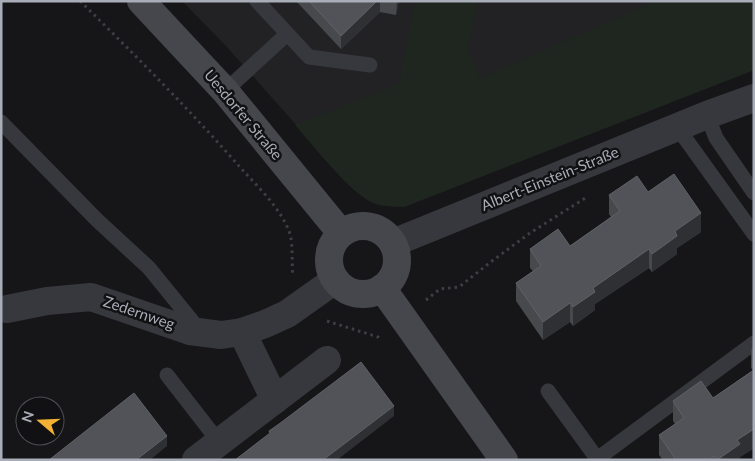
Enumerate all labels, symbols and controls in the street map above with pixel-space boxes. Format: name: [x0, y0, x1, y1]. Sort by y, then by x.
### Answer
street label: Uesdorfer Straße: [201, 66, 287, 163]
street label: Albert-Einstein-Straße: [478, 142, 621, 214]
street label: Zedernweg: [101, 291, 177, 333]
north arrow: [15, 396, 65, 446]
text: N: [17, 409, 37, 424]

